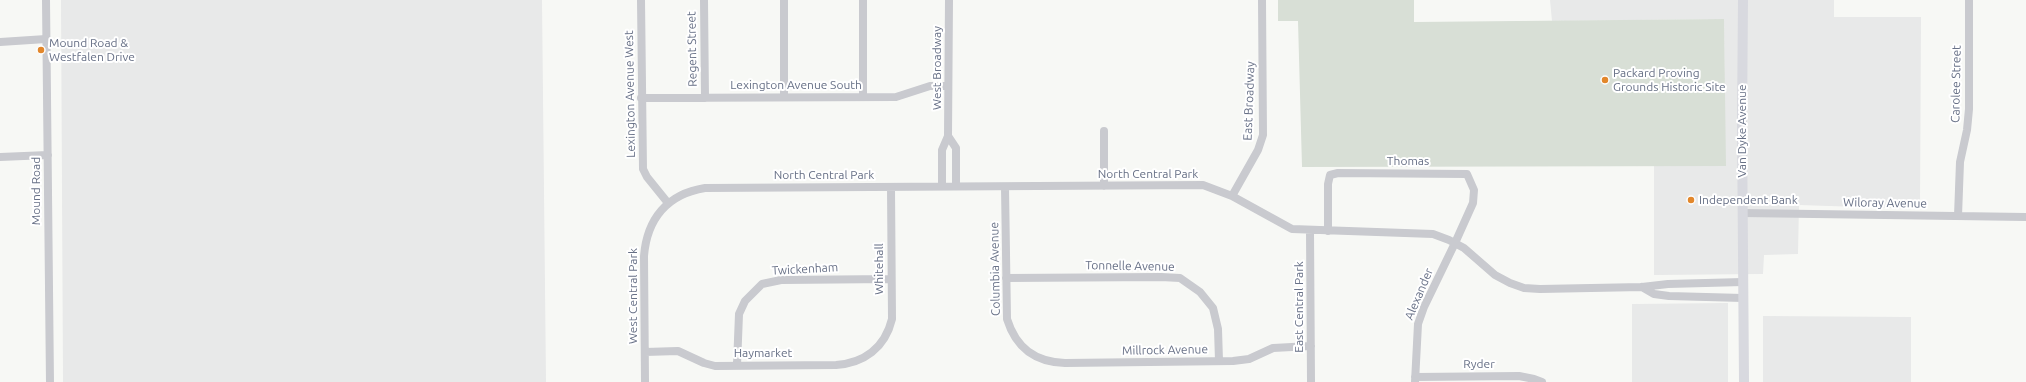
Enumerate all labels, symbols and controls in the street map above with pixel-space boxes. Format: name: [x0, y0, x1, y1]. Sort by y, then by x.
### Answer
street label: Regent Street: [684, 11, 700, 87]
street label: West Broadway: [930, 26, 944, 110]
street label: Lexington Avenue West: [622, 30, 638, 158]
place label: Mound Road & Westfalen Drive: [49, 36, 135, 64]
marker: Mound Road & Westfalen Drive: [36, 45, 46, 55]
street label: Carolee Street: [1948, 45, 1964, 123]
street label: East Broadway: [1240, 61, 1258, 141]
place label: Packard Proving Grounds Historic Site: [1613, 66, 1726, 94]
marker: Packard Proving Grounds Historic Site: [1600, 75, 1610, 85]
street label: Lexington Avenue South: [730, 78, 862, 92]
street label: Van Dyke Avenue: [1735, 84, 1749, 178]
street label: Thomas: [1387, 154, 1429, 168]
street label: Mound Road: [29, 157, 43, 225]
street label: North Central Park: [1098, 167, 1198, 181]
street label: North Central Park: [774, 168, 874, 182]
place label: Independent Bank: [1699, 193, 1798, 207]
marker: Independent Bank: [1686, 195, 1696, 205]
street label: Wiloray Avenue: [1843, 195, 1927, 211]
street label: Columbia Avenue: [987, 222, 1003, 316]
street label: Whitehall: [872, 243, 886, 295]
street label: West Central Park: [626, 248, 640, 344]
street label: Tonnelle Avenue: [1085, 258, 1175, 274]
street label: Twickenham: [771, 260, 839, 278]
street label: East Central Park: [1292, 261, 1306, 353]
street label: Alexander: [1402, 266, 1436, 322]
street label: Millrock Avenue: [1122, 342, 1208, 358]
street label: Haymarket: [734, 346, 792, 360]
street label: Ryder: [1463, 357, 1495, 371]

